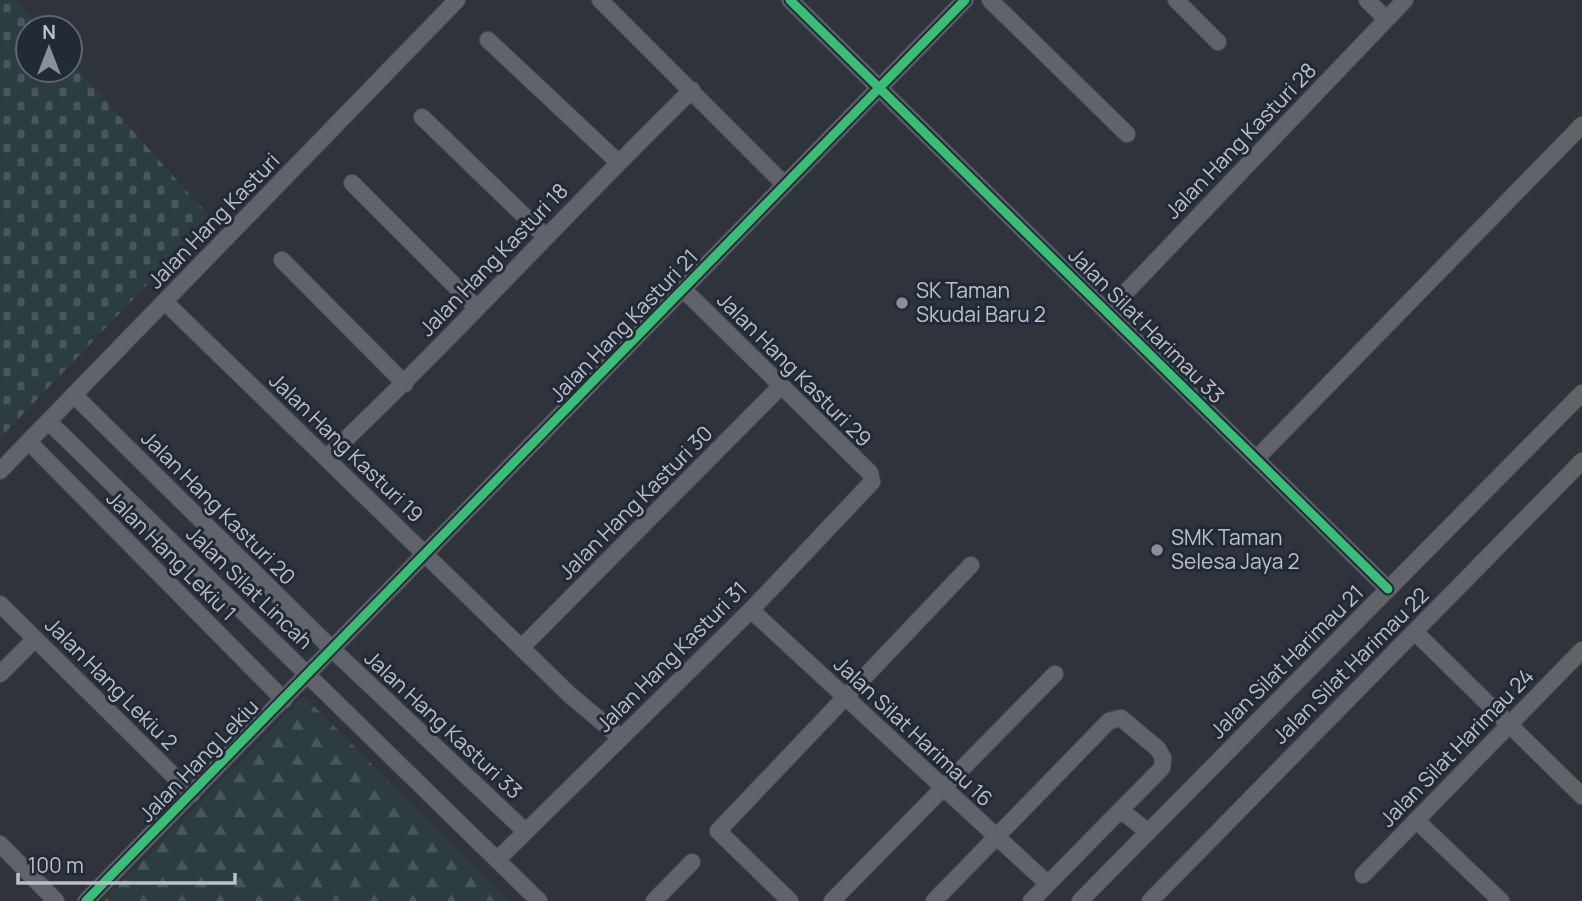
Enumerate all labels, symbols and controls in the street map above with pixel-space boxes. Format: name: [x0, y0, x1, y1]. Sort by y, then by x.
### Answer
north arrow: [14, 14, 84, 84]
text: N: [42, 19, 56, 45]
street label: Jalan Hang Kasturi 28: [1158, 56, 1322, 224]
street label: Jalan Hang Kasturi: [141, 146, 285, 294]
street label: Jalan Hang Kasturi 18: [413, 177, 574, 342]
street label: Jalan Silat Harimau 33: [1063, 241, 1231, 409]
street label: Jalan Hang Kasturi 21: [543, 243, 704, 408]
place label: SK Taman Skudai Baru 2: [916, 276, 1046, 328]
street label: Jalan Hang Kasturi 29: [711, 286, 878, 453]
marker: SK Taman Skudai Baru 2: [894, 295, 910, 311]
street label: Jalan Hang Kasturi 19: [264, 366, 430, 528]
street label: Jalan Hang Kasturi 30: [552, 419, 718, 585]
street label: Jalan Hang Kasturi 20: [136, 424, 302, 590]
street label: Jalan Hang Lekiu 1: [101, 484, 243, 626]
street label: Jalan Silat Lincah: [180, 520, 319, 655]
place label: SMK Taman Selesa Jaya 2: [1171, 523, 1300, 575]
marker: SMK Taman Selesa Jaya 2: [1149, 542, 1165, 558]
street label: Jalan Hang Kasturi 31: [590, 575, 753, 738]
street label: Jalan Silat Harimau 21: [1203, 578, 1369, 744]
street label: Jalan Silat Harimau 22: [1266, 581, 1435, 750]
street label: Jalan Hang Lekiu 2: [39, 611, 184, 756]
street label: Jalan Hang Kasturi 33: [359, 644, 528, 805]
street label: Jalan Silat Harimau 16: [828, 650, 999, 812]
street label: Jalan Silat Harimau 24: [1373, 662, 1539, 833]
street label: Jalan Hang Lekiu: [132, 693, 264, 828]
scale bar: [18, 842, 234, 886]
text: 100 m: [28, 851, 84, 879]

